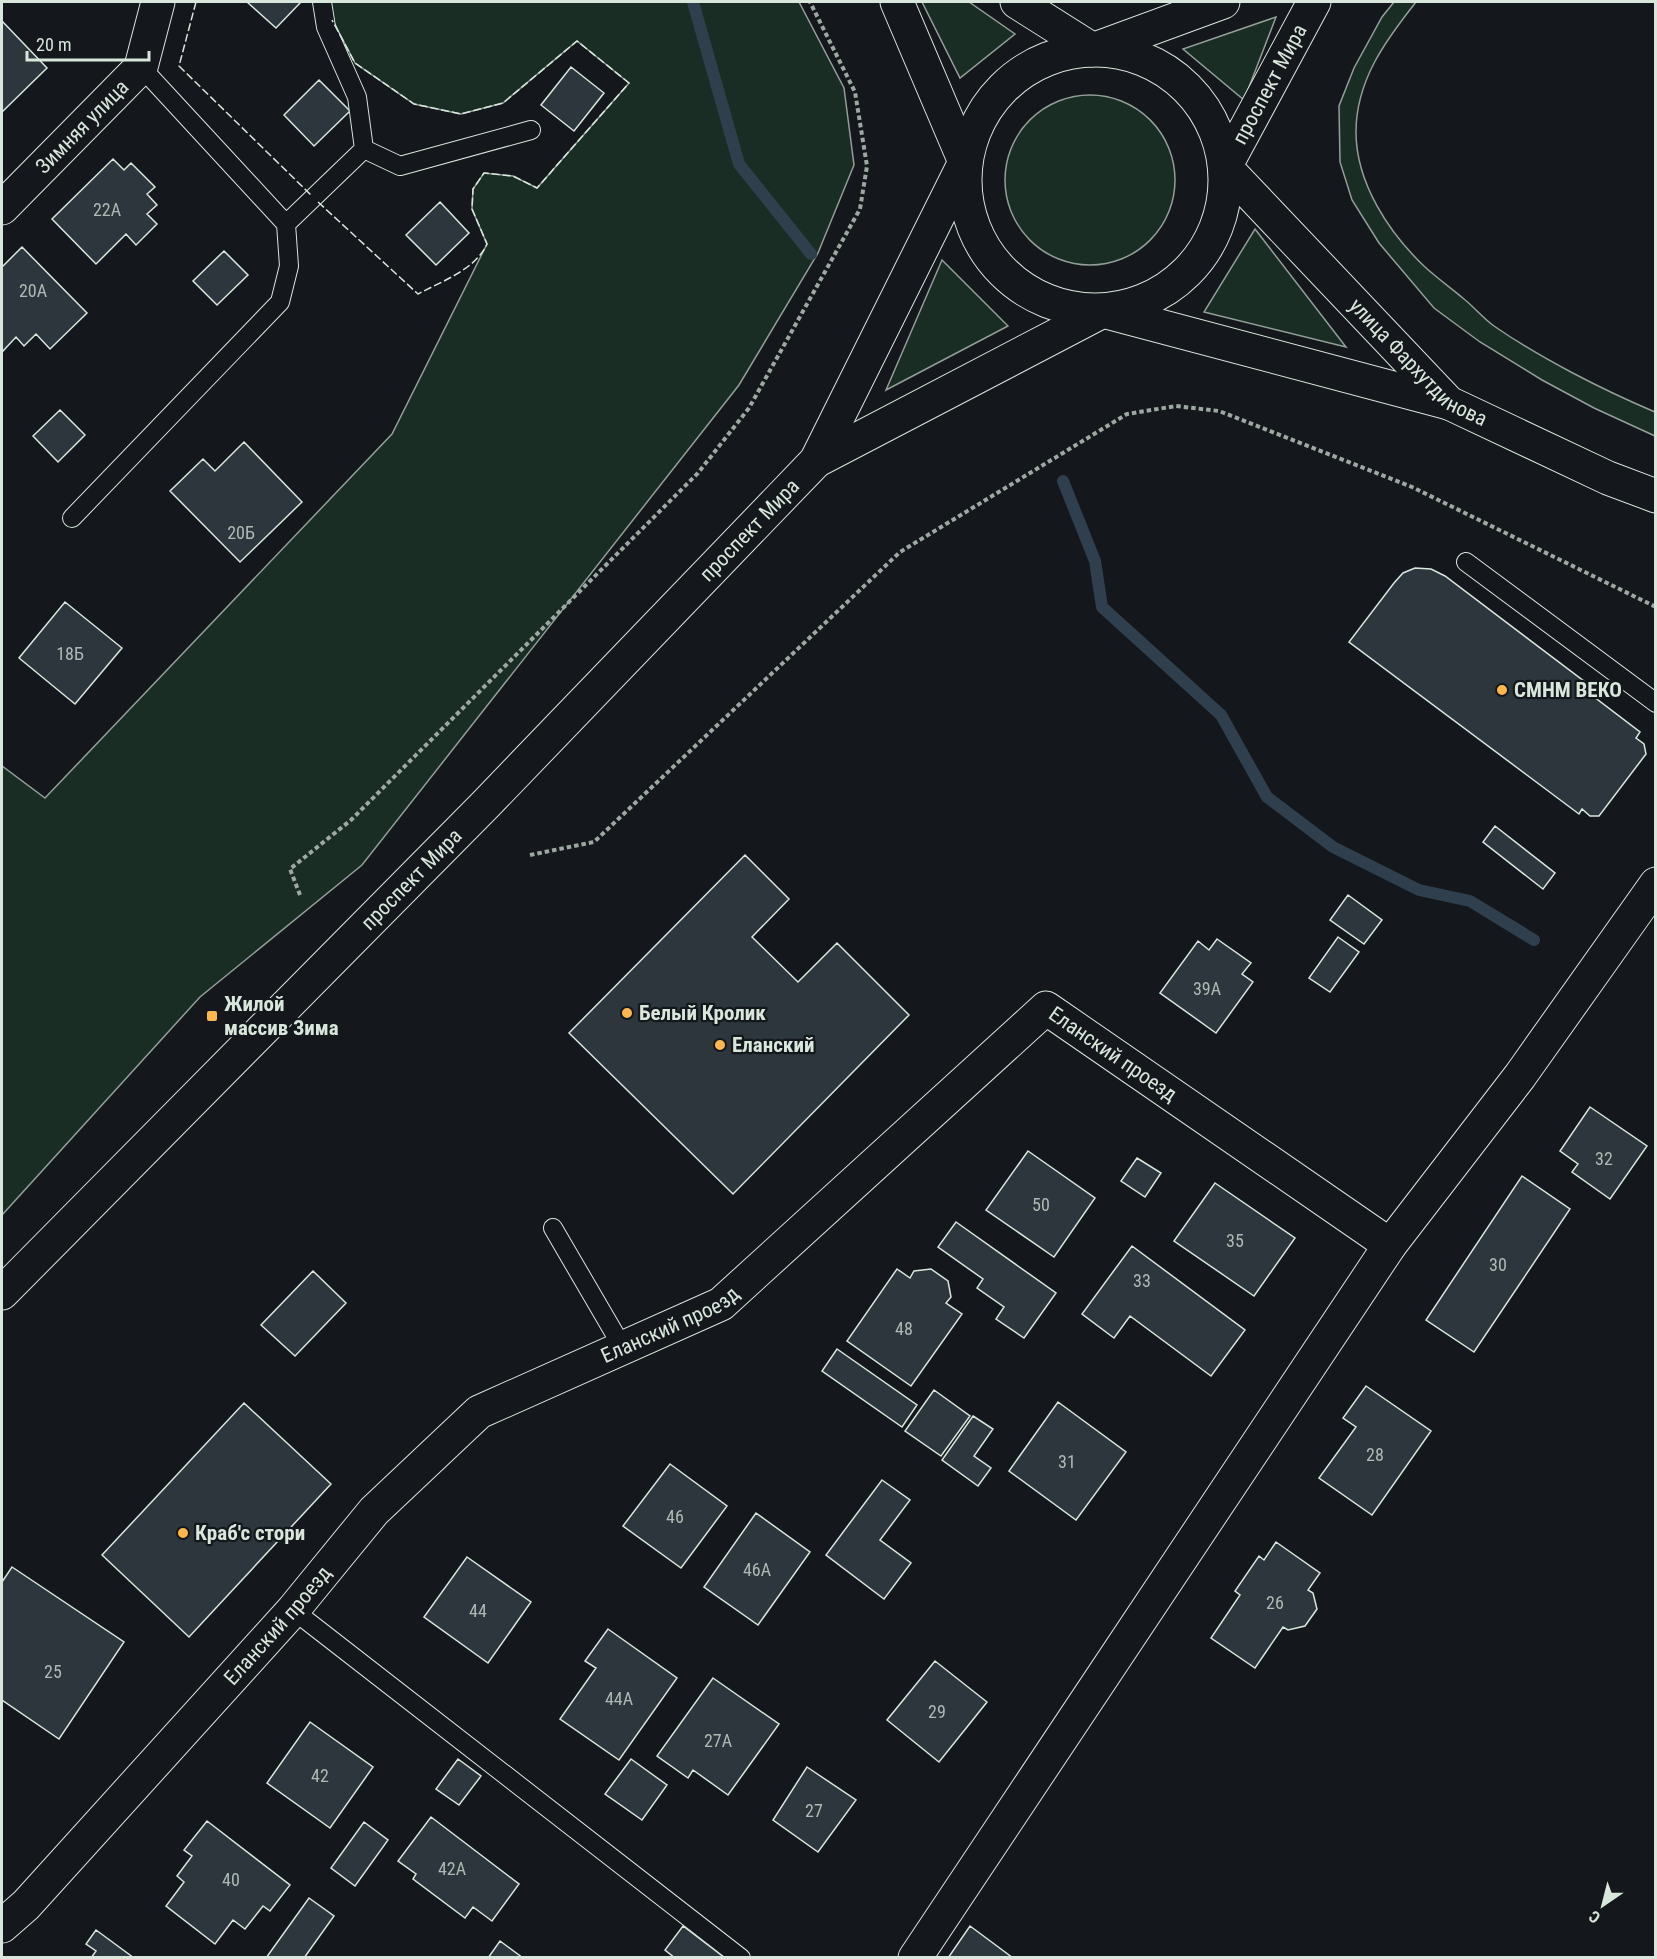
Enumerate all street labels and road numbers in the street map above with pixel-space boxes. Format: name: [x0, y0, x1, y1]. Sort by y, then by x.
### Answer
street label: проспект Мира: [1228, 20, 1312, 148]
street label: Зимняя улица: [31, 75, 133, 179]
street label: улица Фархутдинова: [1344, 294, 1491, 431]
street label: проспект Мира: [695, 474, 804, 586]
street label: проспект Мира: [356, 824, 467, 935]
street label: Еланский проезд: [1044, 1002, 1182, 1107]
street label: Еланский проезд: [597, 1282, 744, 1368]
street label: Еланский проезд: [219, 1561, 336, 1690]

